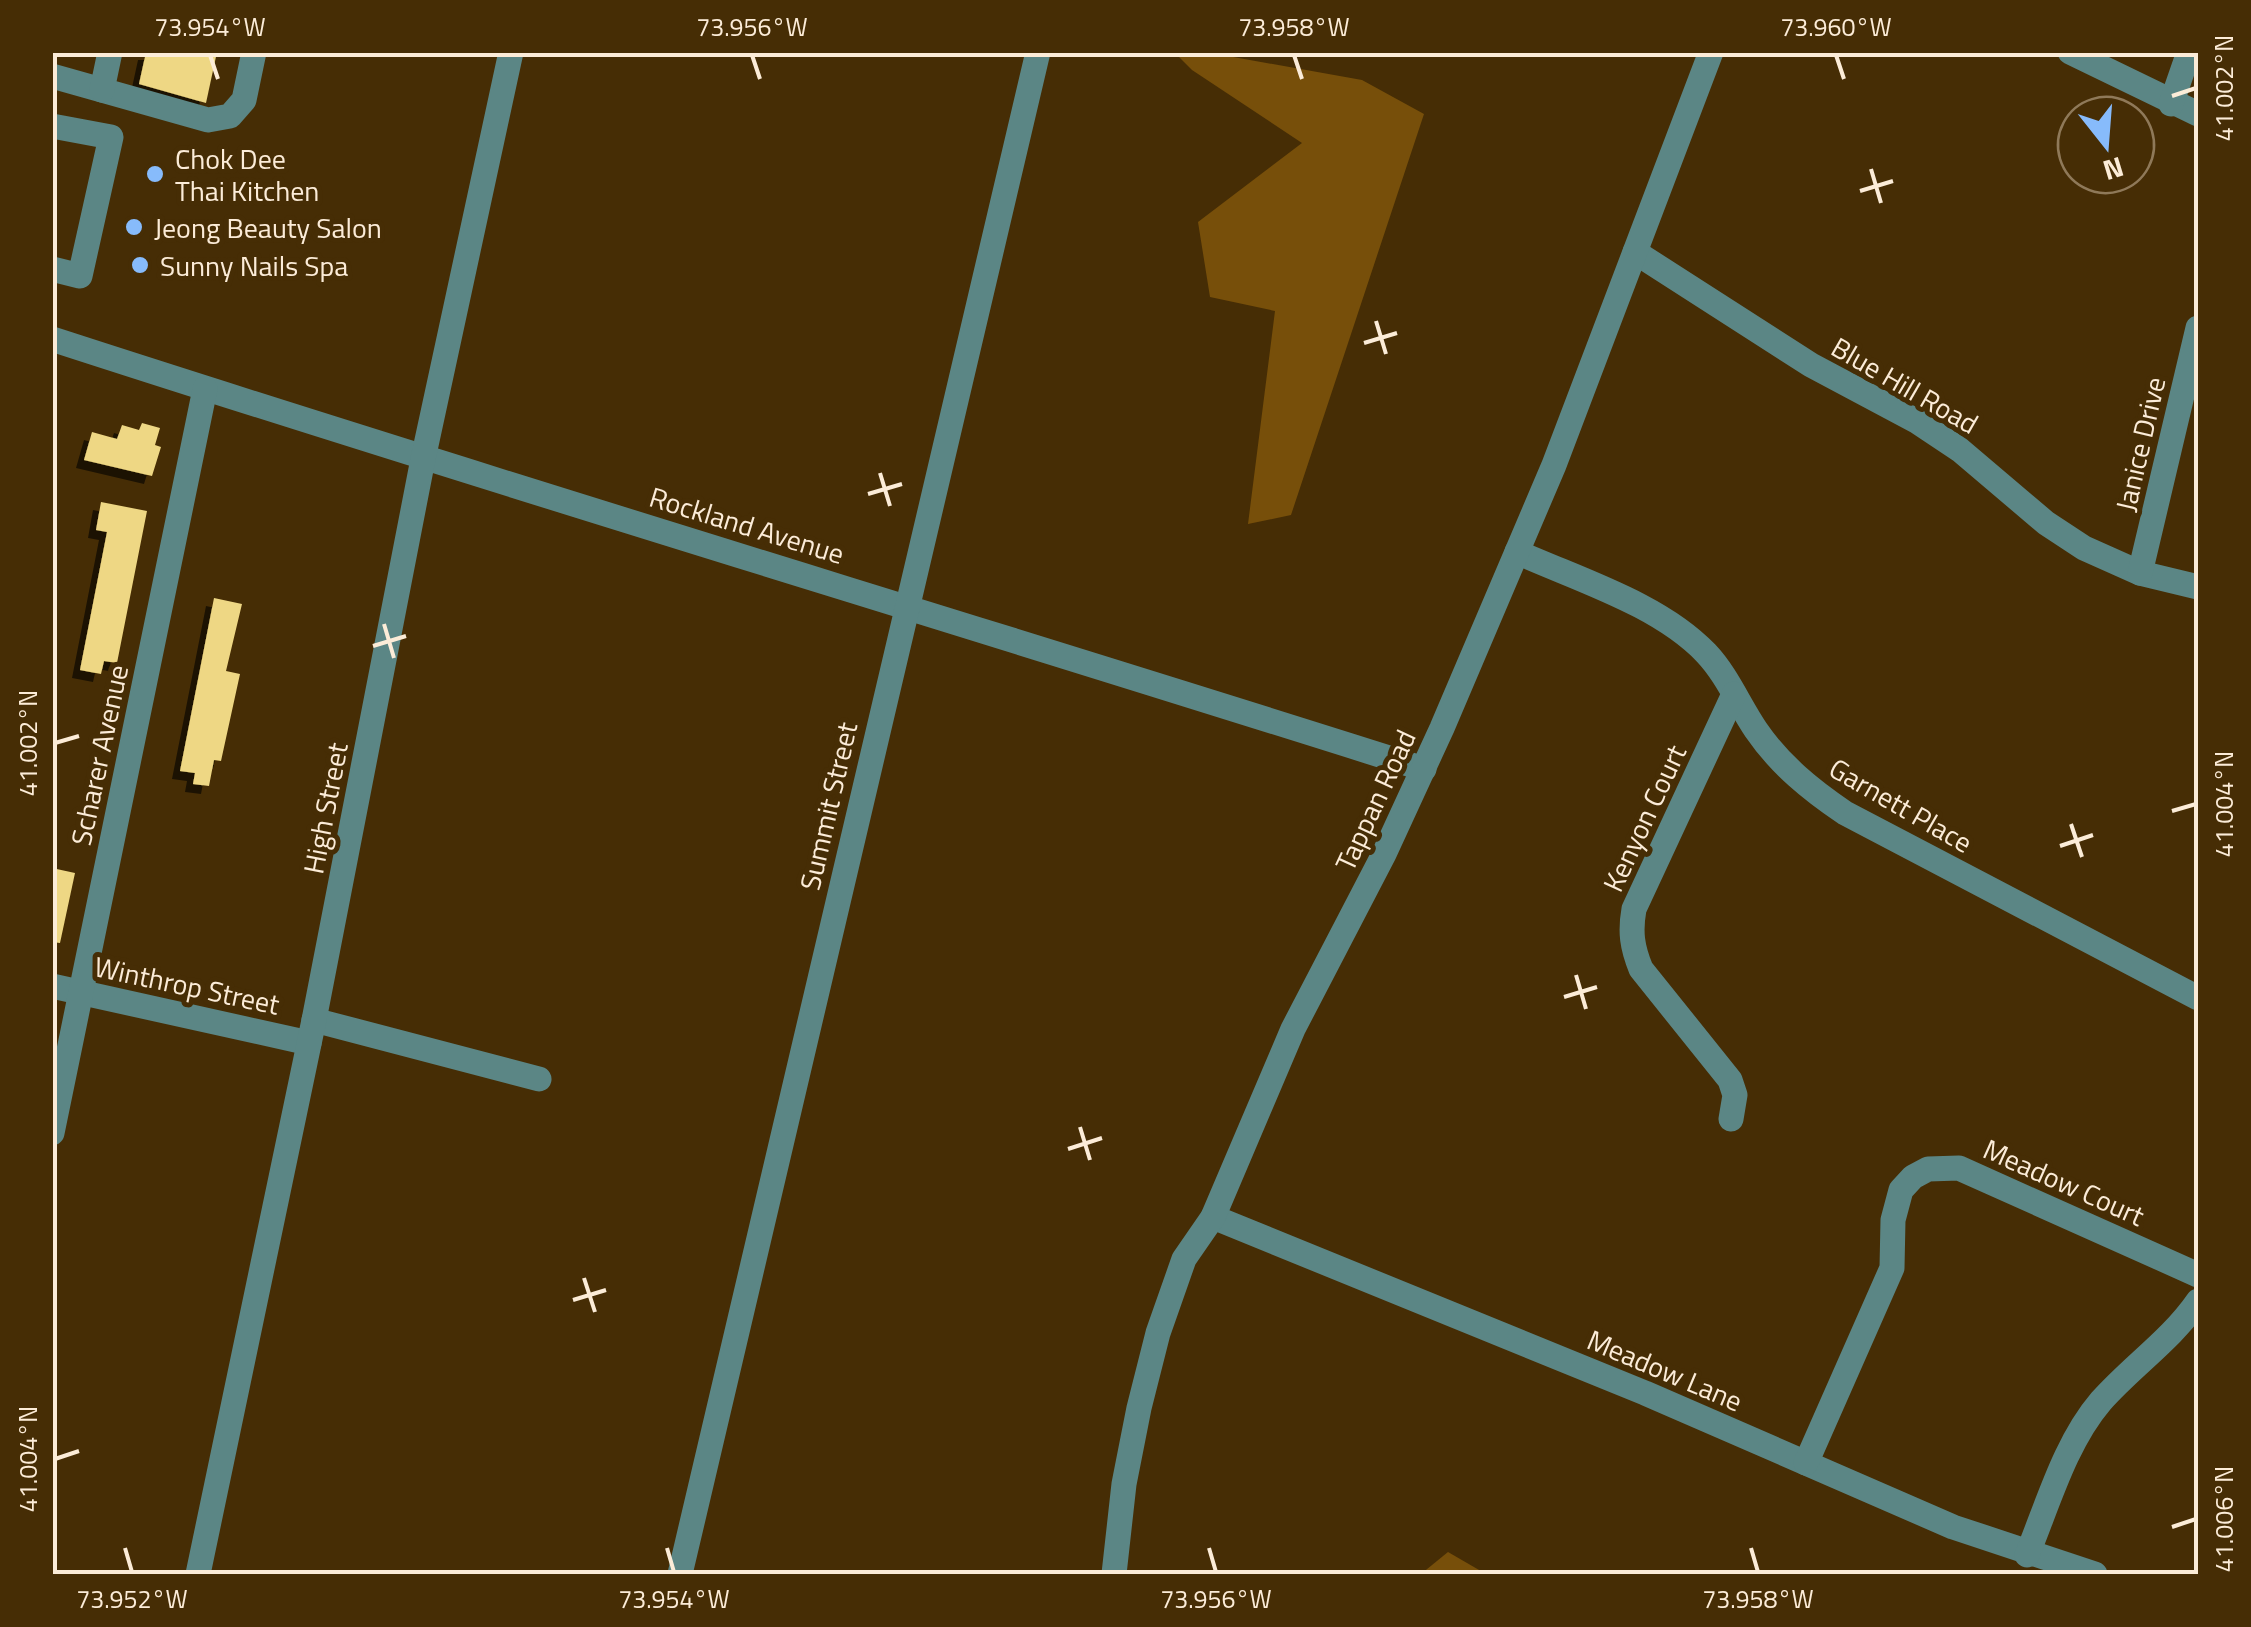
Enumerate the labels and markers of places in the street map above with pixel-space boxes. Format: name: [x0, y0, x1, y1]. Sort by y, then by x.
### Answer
place label: Chok Dee Thai Kitchen: [175, 137, 319, 212]
marker: Chok Dee Thai Kitchen: [144, 163, 166, 185]
place label: Jeong Beauty Salon: [154, 206, 382, 249]
marker: Jeong Beauty Salon: [123, 216, 145, 238]
place label: Sunny Nails Spa: [160, 244, 348, 287]
marker: Sunny Nails Spa: [129, 254, 151, 276]

